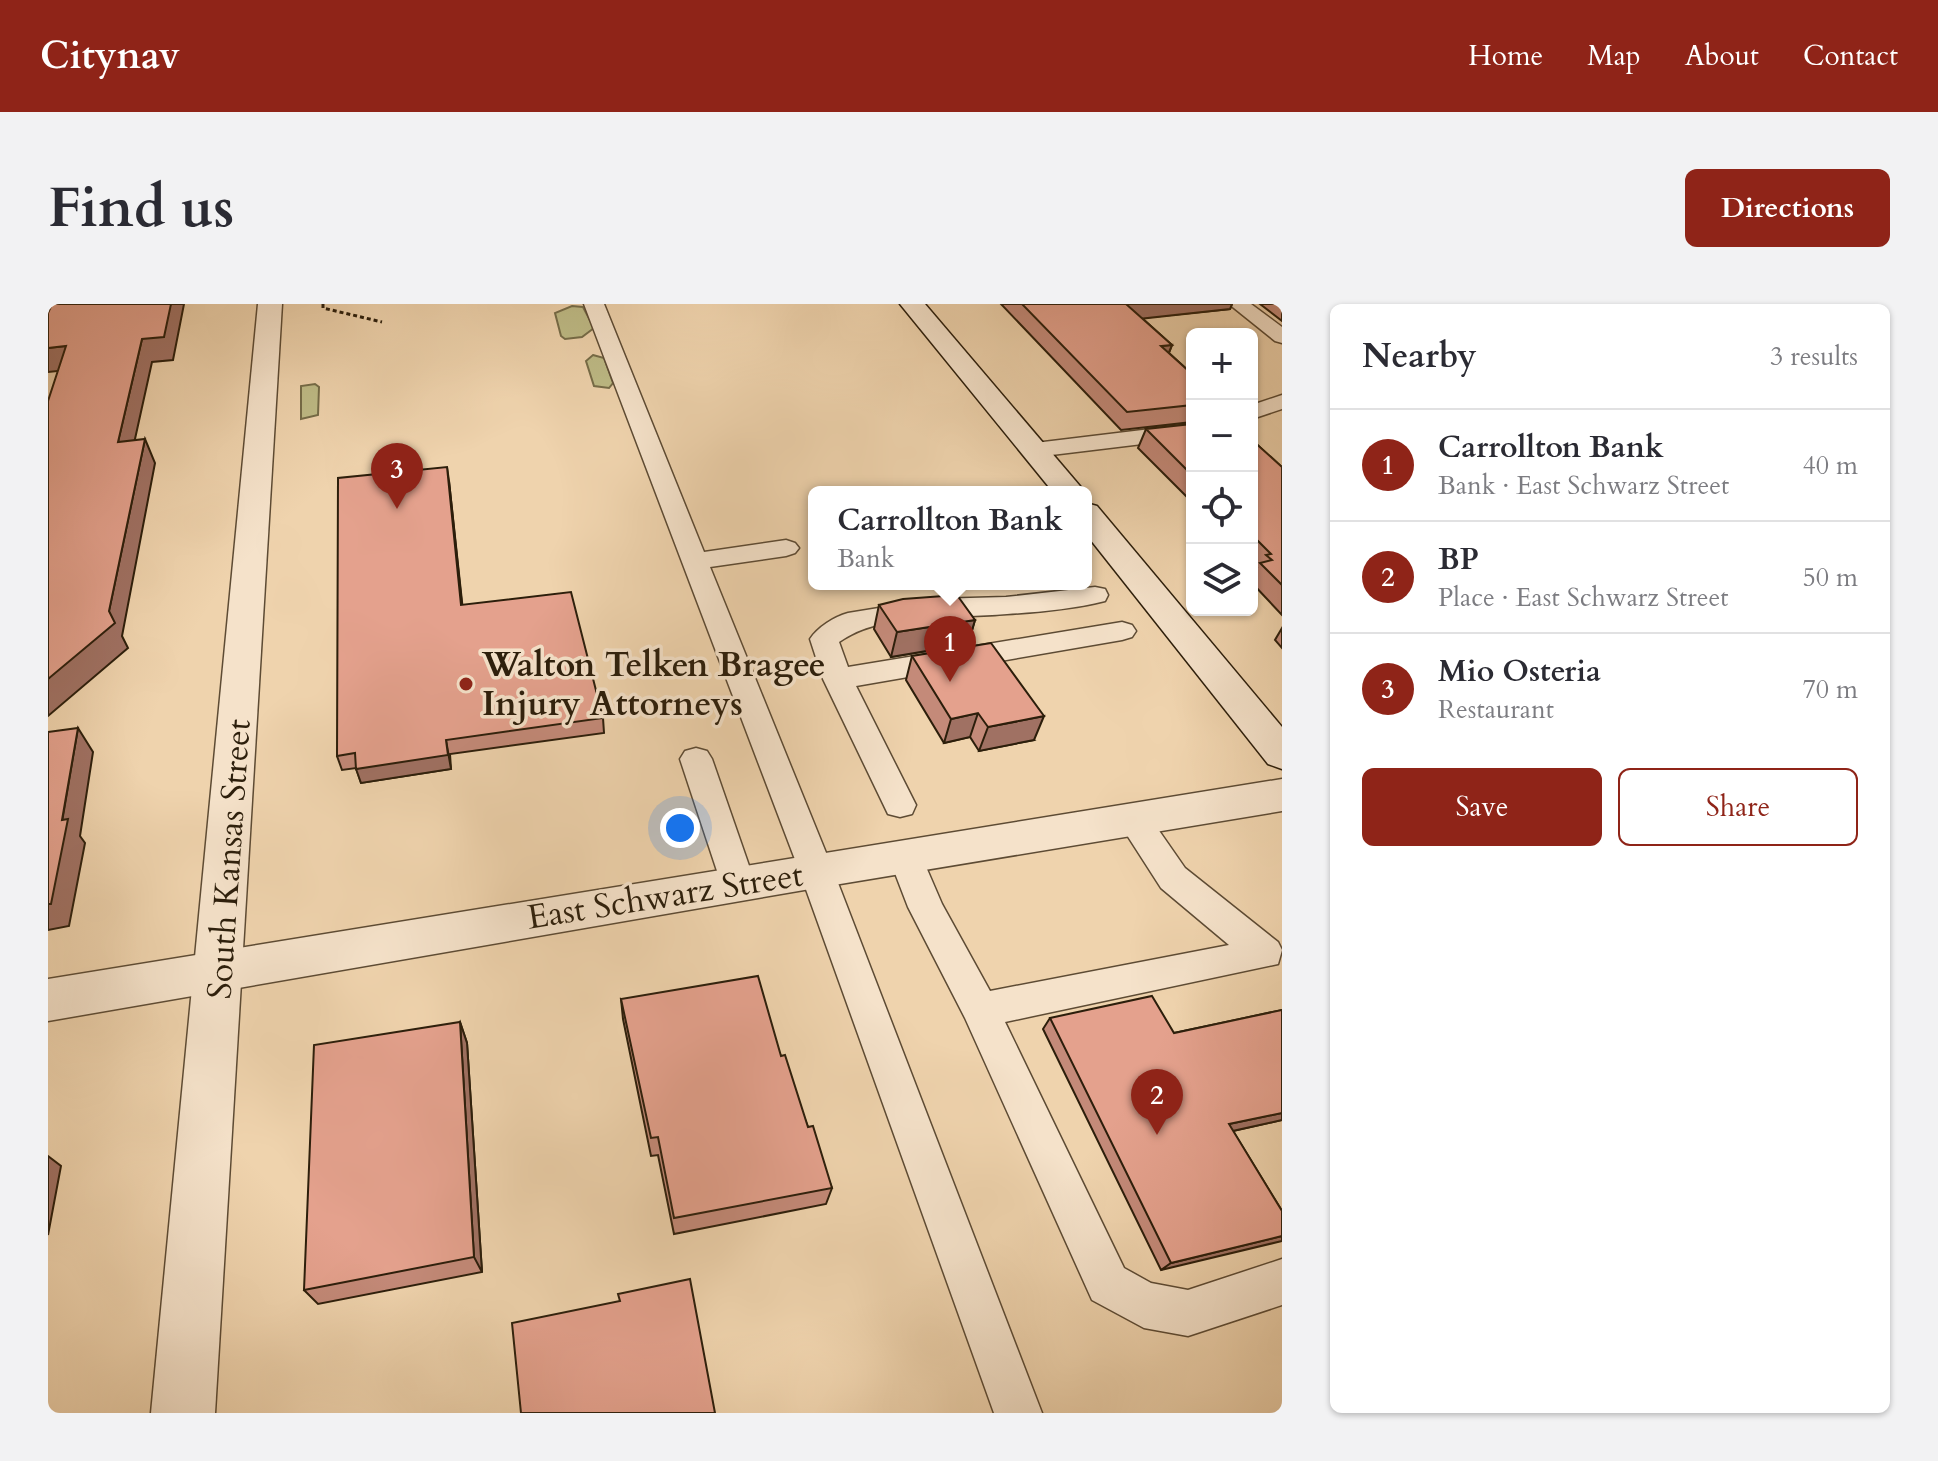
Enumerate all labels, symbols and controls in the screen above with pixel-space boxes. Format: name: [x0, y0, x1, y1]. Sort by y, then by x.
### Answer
text: Citynav: [40, 30, 180, 82]
text: Home: [1468, 37, 1543, 75]
text: Map: [1587, 37, 1641, 75]
text: About: [1685, 37, 1759, 75]
text: Contact: [1803, 37, 1898, 75]
button: Directions: [1685, 169, 1890, 247]
text: Find us: [48, 171, 234, 246]
map controls: [1186, 328, 1258, 616]
button: +: [1186, 328, 1258, 400]
text: Nearby: [1362, 333, 1477, 379]
text: 3 results: [1770, 339, 1858, 374]
button: −: [1186, 400, 1258, 472]
text: Carrollton Bank: [1438, 427, 1664, 468]
pin: 3: [371, 443, 423, 509]
text: 1: [1381, 448, 1395, 483]
text: 40 m: [1802, 448, 1858, 483]
text: Bank · East Schwarz Street: [1438, 468, 1729, 503]
button: locate: [1186, 472, 1258, 544]
popup: [808, 486, 1092, 590]
text: Carrollton Bank: [837, 500, 1063, 541]
text: BP: [1438, 539, 1479, 580]
text: Bank: [837, 541, 895, 576]
button: layers: [1186, 544, 1258, 616]
text: 2: [1381, 560, 1395, 595]
text: 50 m: [1802, 560, 1858, 595]
text: Place · East Schwarz Street: [1438, 580, 1729, 615]
pin: 1: [924, 616, 976, 682]
place label: Walton Telken Bragee Injury Attorneys: [481, 642, 826, 727]
text: Mio Osteria: [1438, 651, 1601, 692]
text: 3: [1381, 672, 1395, 707]
text: 70 m: [1802, 672, 1858, 707]
marker: Walton Telken Bragee Injury Attorneys: [457, 675, 475, 693]
text: Restaurant: [1438, 692, 1554, 727]
street label: South Kansas Street: [196, 717, 262, 1000]
button: Save: [1362, 768, 1602, 846]
button: Share: [1618, 768, 1858, 846]
your location: [660, 808, 700, 848]
street label: East Schwarz Street: [524, 851, 807, 940]
pin: 2: [1131, 1069, 1183, 1135]

